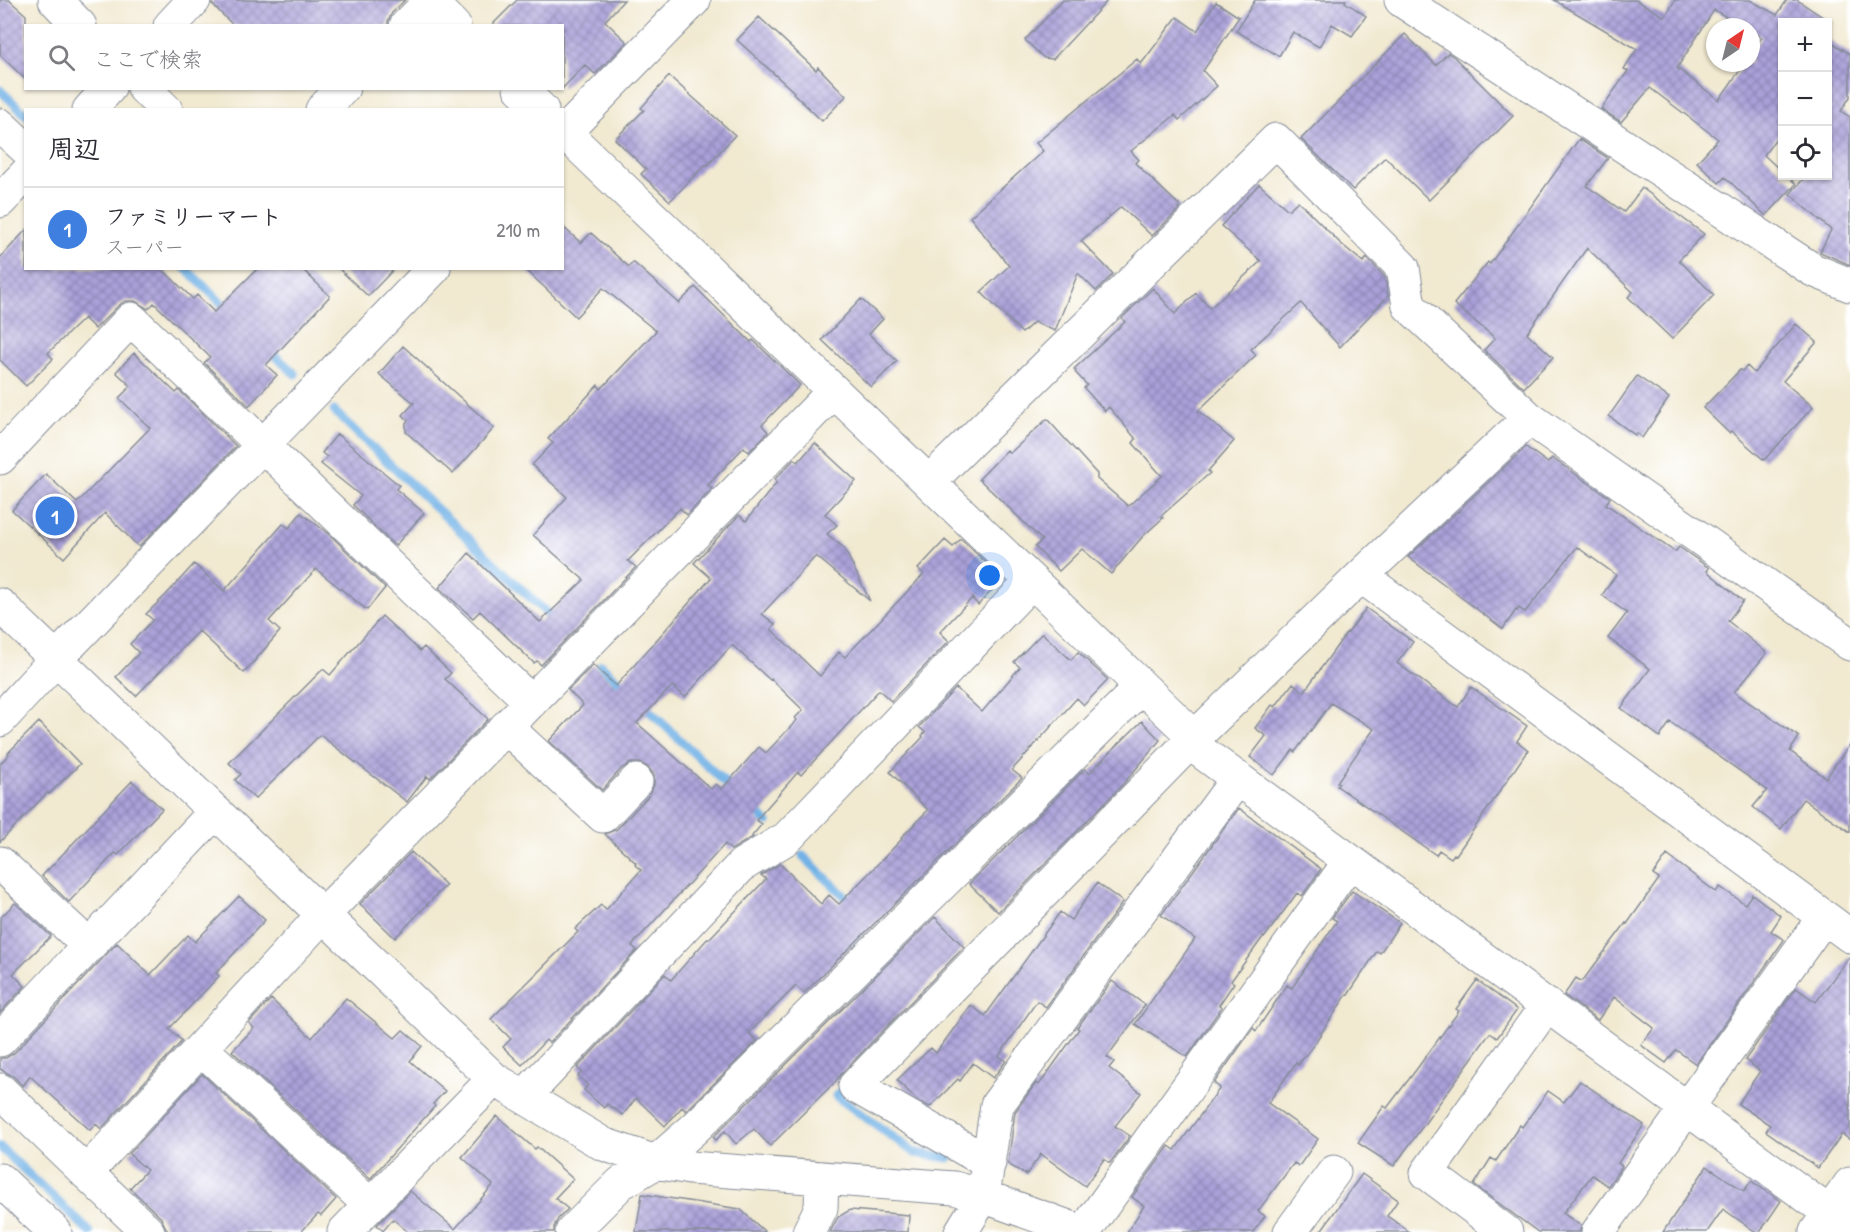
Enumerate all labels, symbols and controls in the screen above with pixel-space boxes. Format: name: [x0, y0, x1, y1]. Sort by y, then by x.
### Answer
north arrow: [1706, 18, 1760, 72]
map controls: [1778, 18, 1832, 180]
button: +: [1778, 18, 1832, 72]
search box: [24, 24, 564, 90]
icon: search: [45, 41, 78, 74]
text: ここで検索: [93, 44, 203, 74]
button: −: [1778, 72, 1832, 126]
button: locate: [1778, 126, 1832, 180]
text: 周辺: [48, 131, 100, 166]
text: ファミリーマート: [105, 201, 282, 231]
text: 1: [64, 216, 71, 243]
text: 210 m: [496, 216, 540, 243]
text: スーパー: [105, 233, 184, 260]
pin: 1: [36, 494, 74, 538]
your location: [975, 561, 1004, 590]

